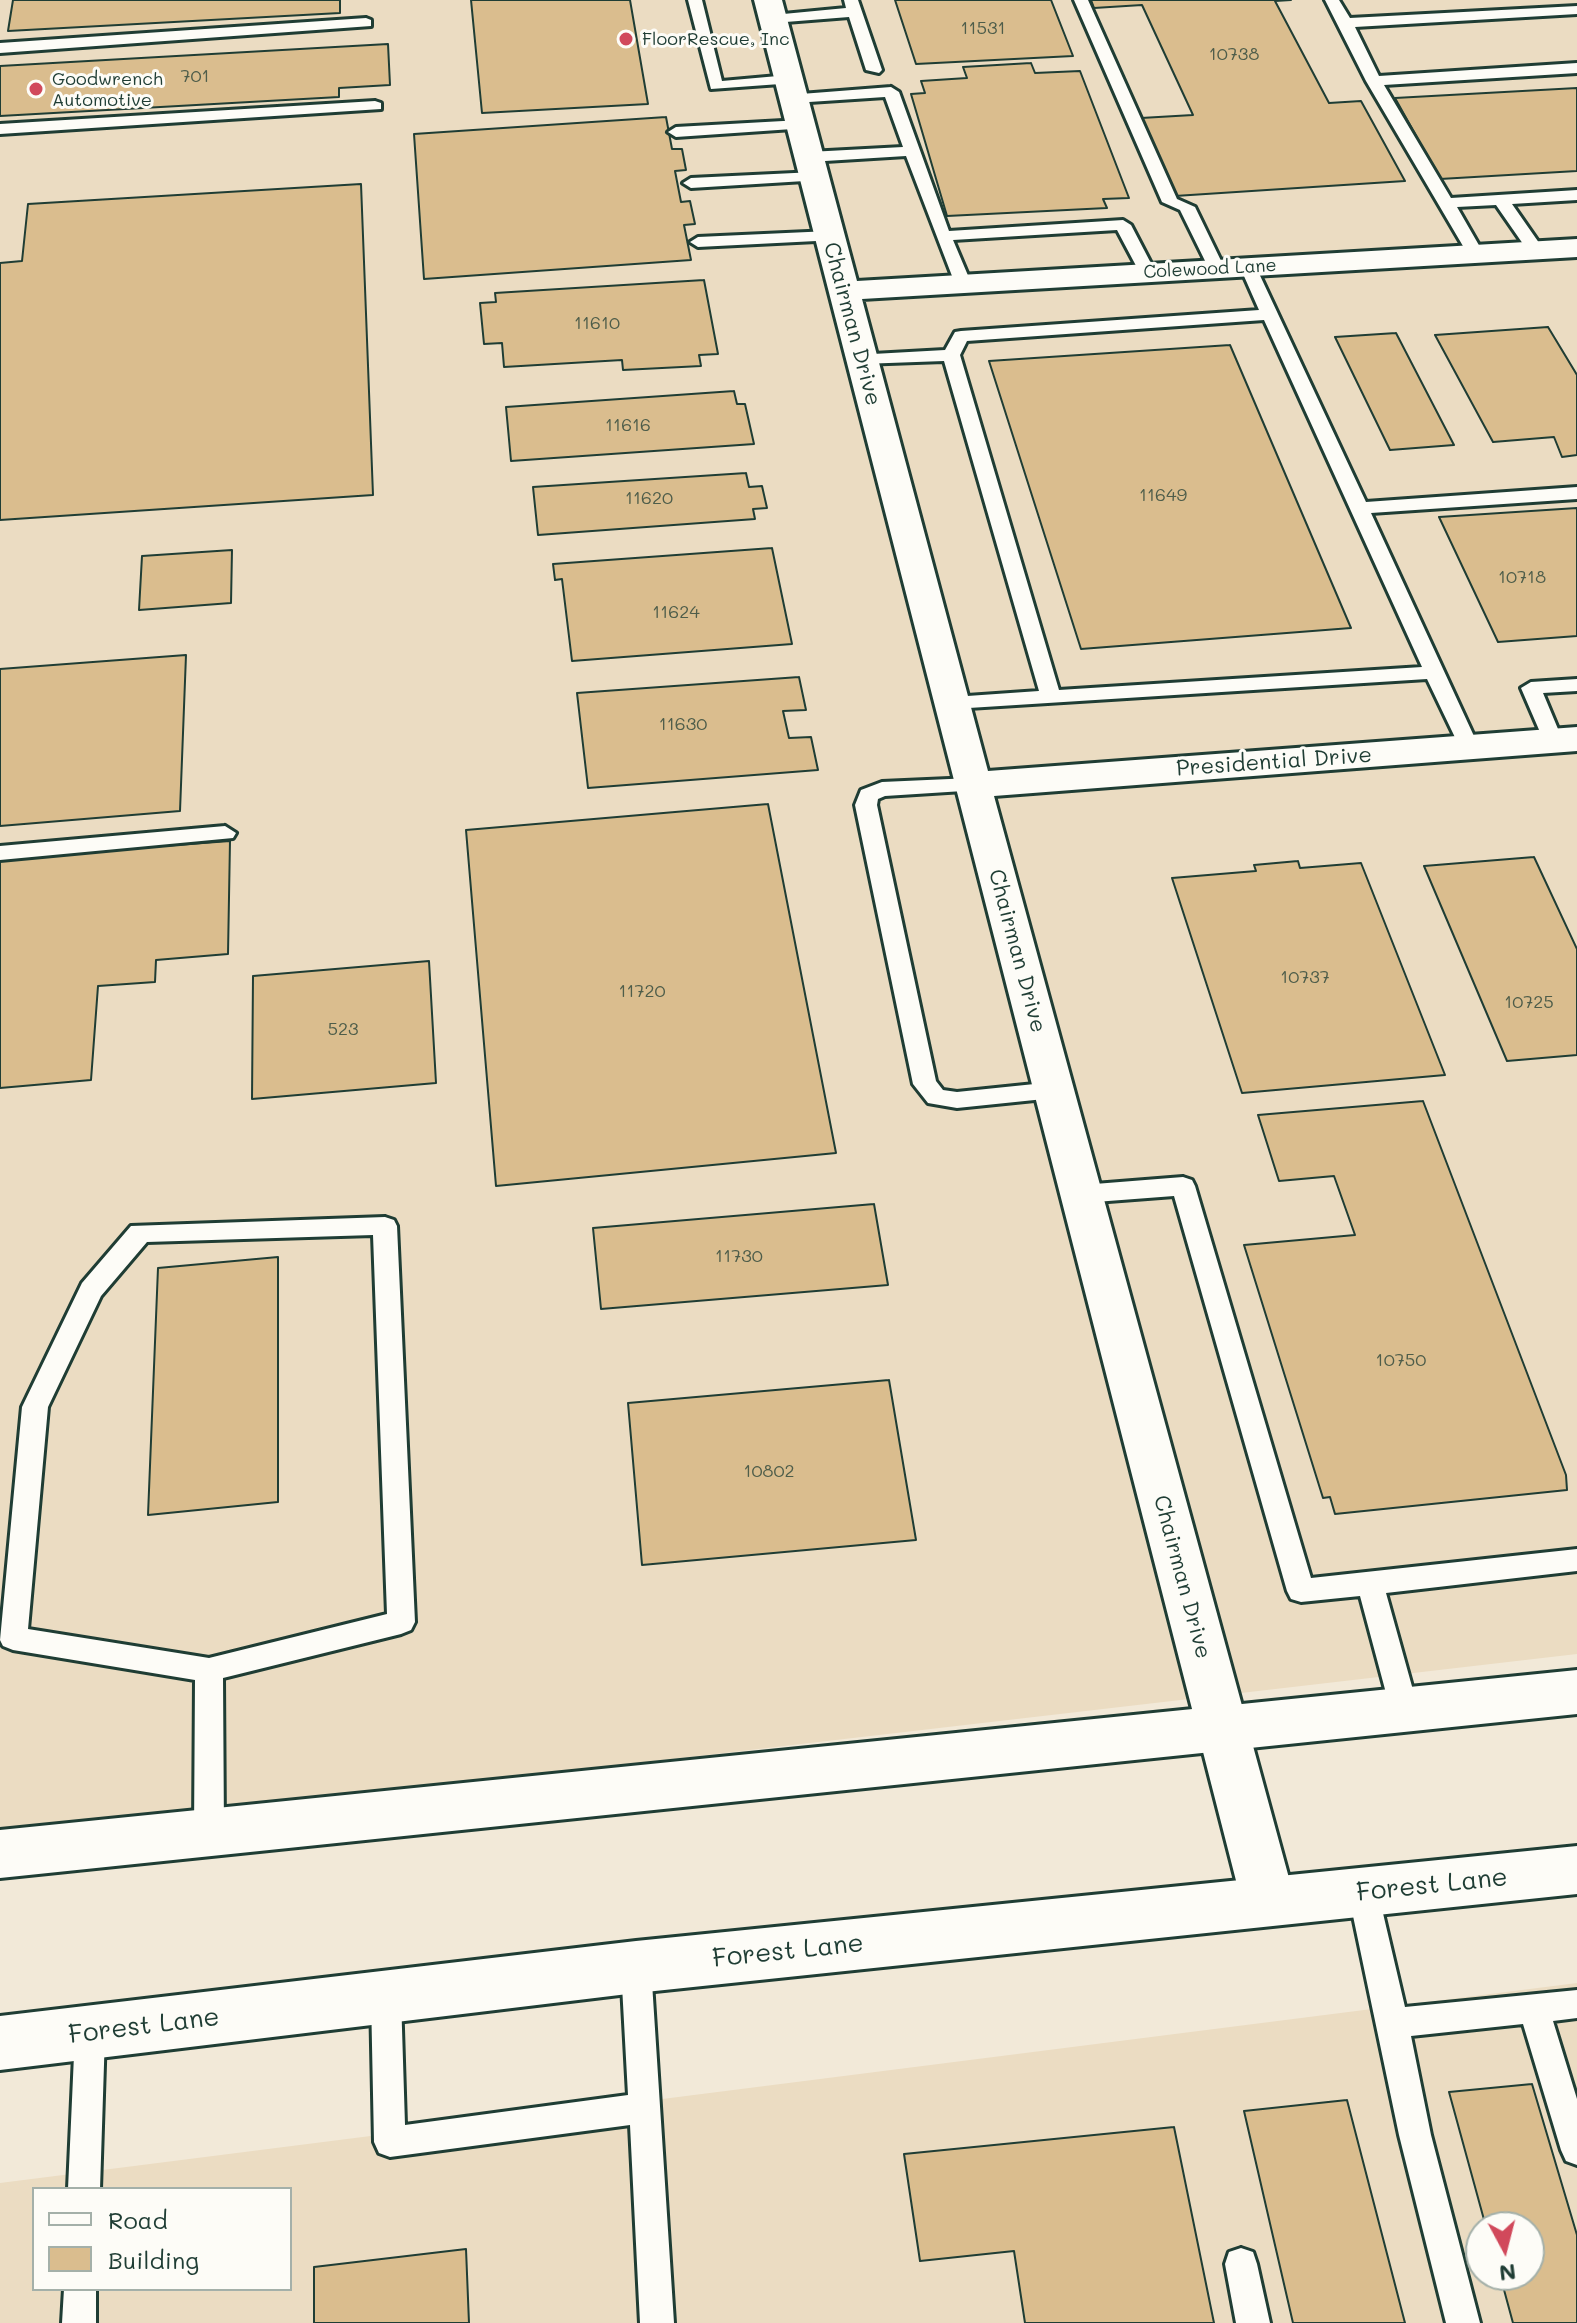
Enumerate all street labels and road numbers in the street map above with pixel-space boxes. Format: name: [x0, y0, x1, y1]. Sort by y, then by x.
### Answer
street label: Chairman Drive: [817, 239, 887, 409]
street label: Colewood Lane: [1143, 255, 1277, 283]
street label: Presidential Drive: [1175, 742, 1373, 782]
street label: Chairman Drive: [982, 866, 1052, 1036]
street label: Chairman Drive: [1147, 1492, 1217, 1662]
street label: Forest Lane: [1355, 1862, 1509, 1908]
street label: Forest Lane: [711, 1928, 865, 1974]
street label: Forest Lane: [67, 2001, 221, 2051]

